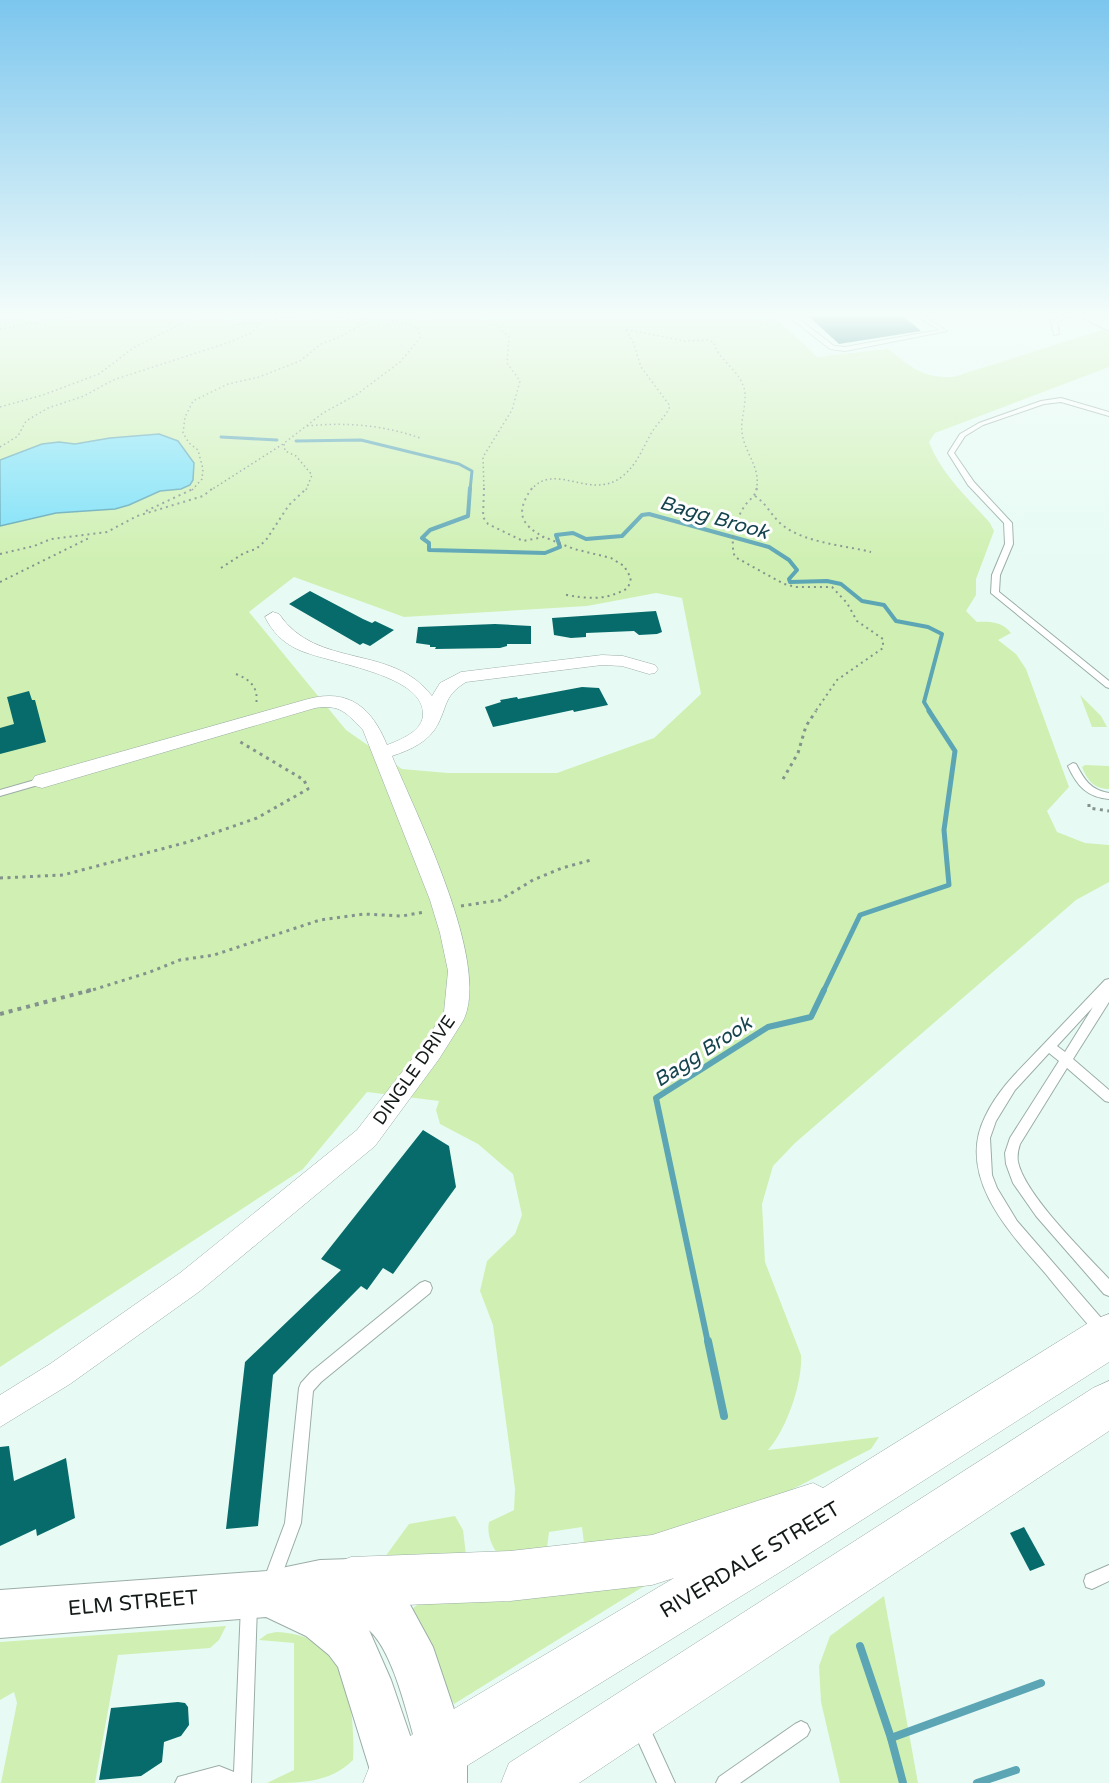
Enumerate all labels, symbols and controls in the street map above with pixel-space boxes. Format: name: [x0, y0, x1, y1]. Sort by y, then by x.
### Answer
water label: Bagg Brook: [657, 491, 773, 546]
water label: Bagg Brook: [650, 1010, 758, 1093]
street label: DINGLE DRIVE: [368, 1011, 460, 1129]
street label: RIVERDALE STREET: [656, 1496, 845, 1624]
street label: ELM STREET: [67, 1585, 199, 1621]

